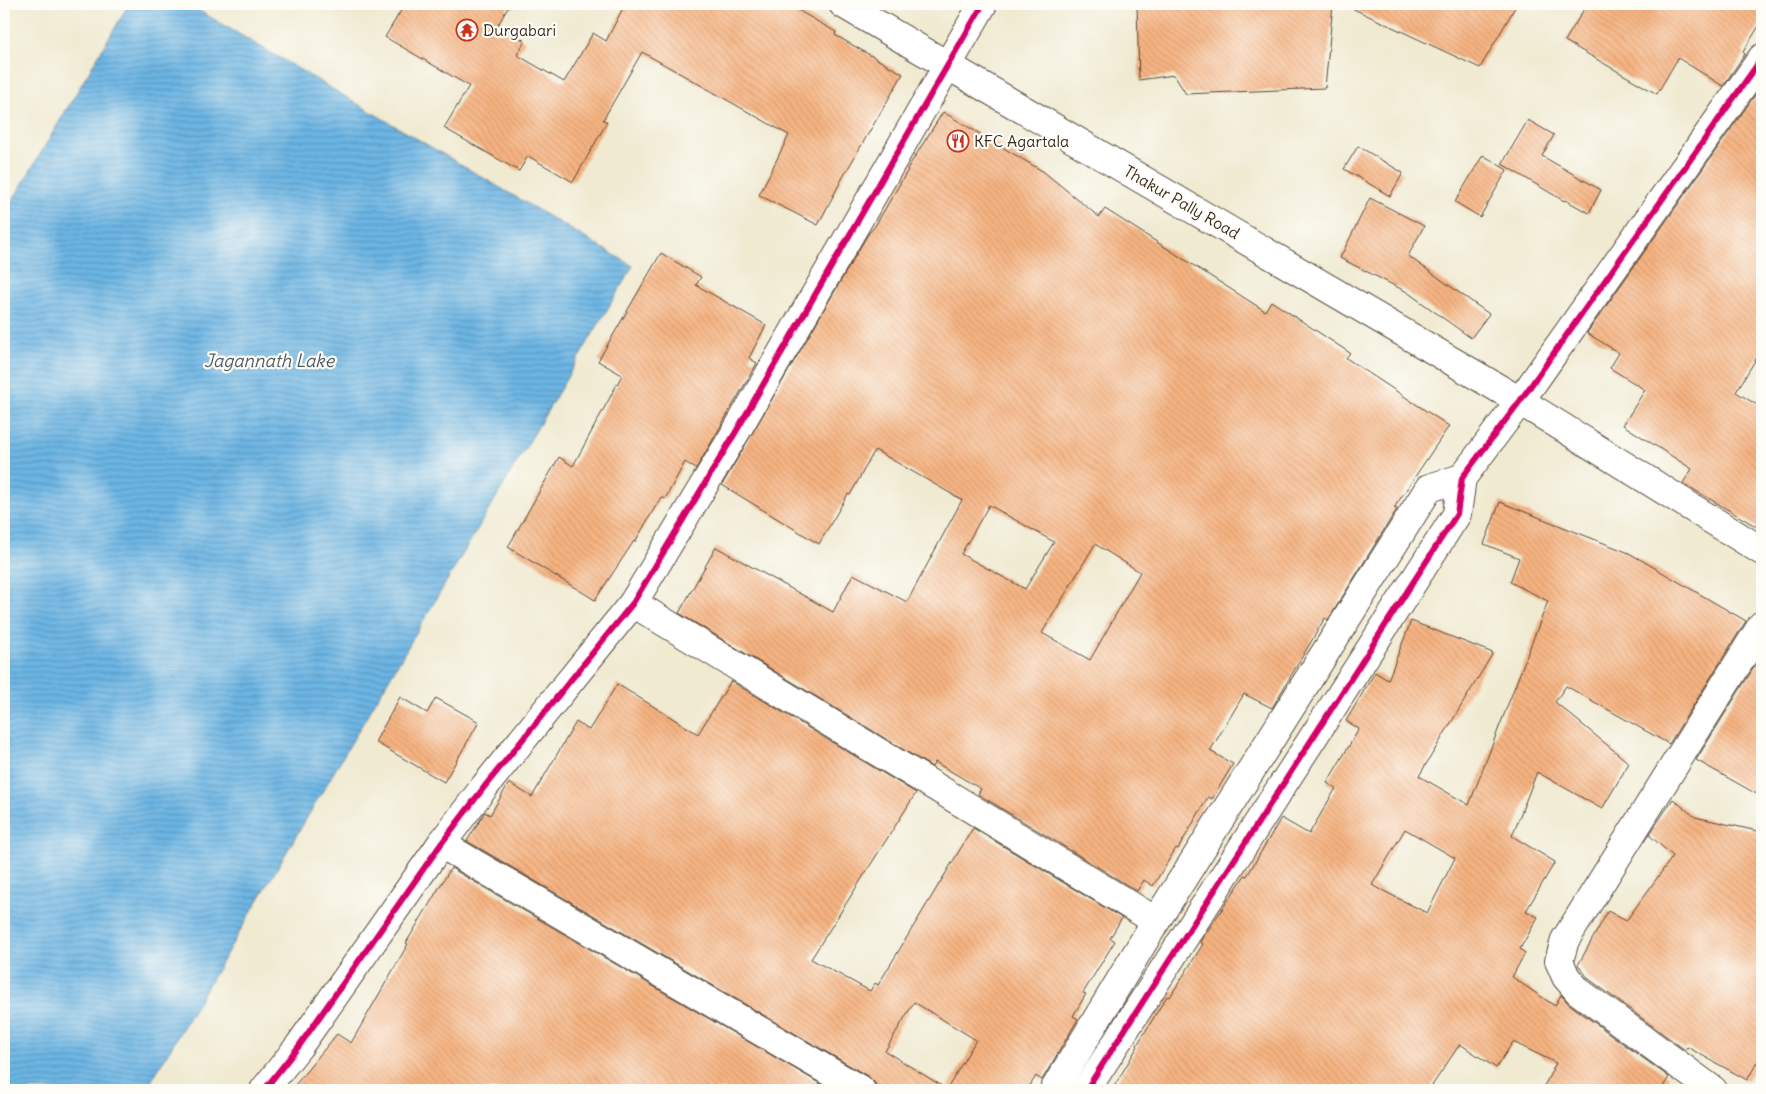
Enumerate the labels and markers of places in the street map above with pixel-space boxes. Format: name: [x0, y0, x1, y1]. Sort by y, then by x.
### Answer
temple icon: Durgabari: [455, 18, 479, 42]
place label: Durgabari: [483, 20, 556, 40]
restaurant icon: KFC Agartala: [946, 129, 970, 153]
place label: KFC Agartala: [974, 131, 1069, 151]

